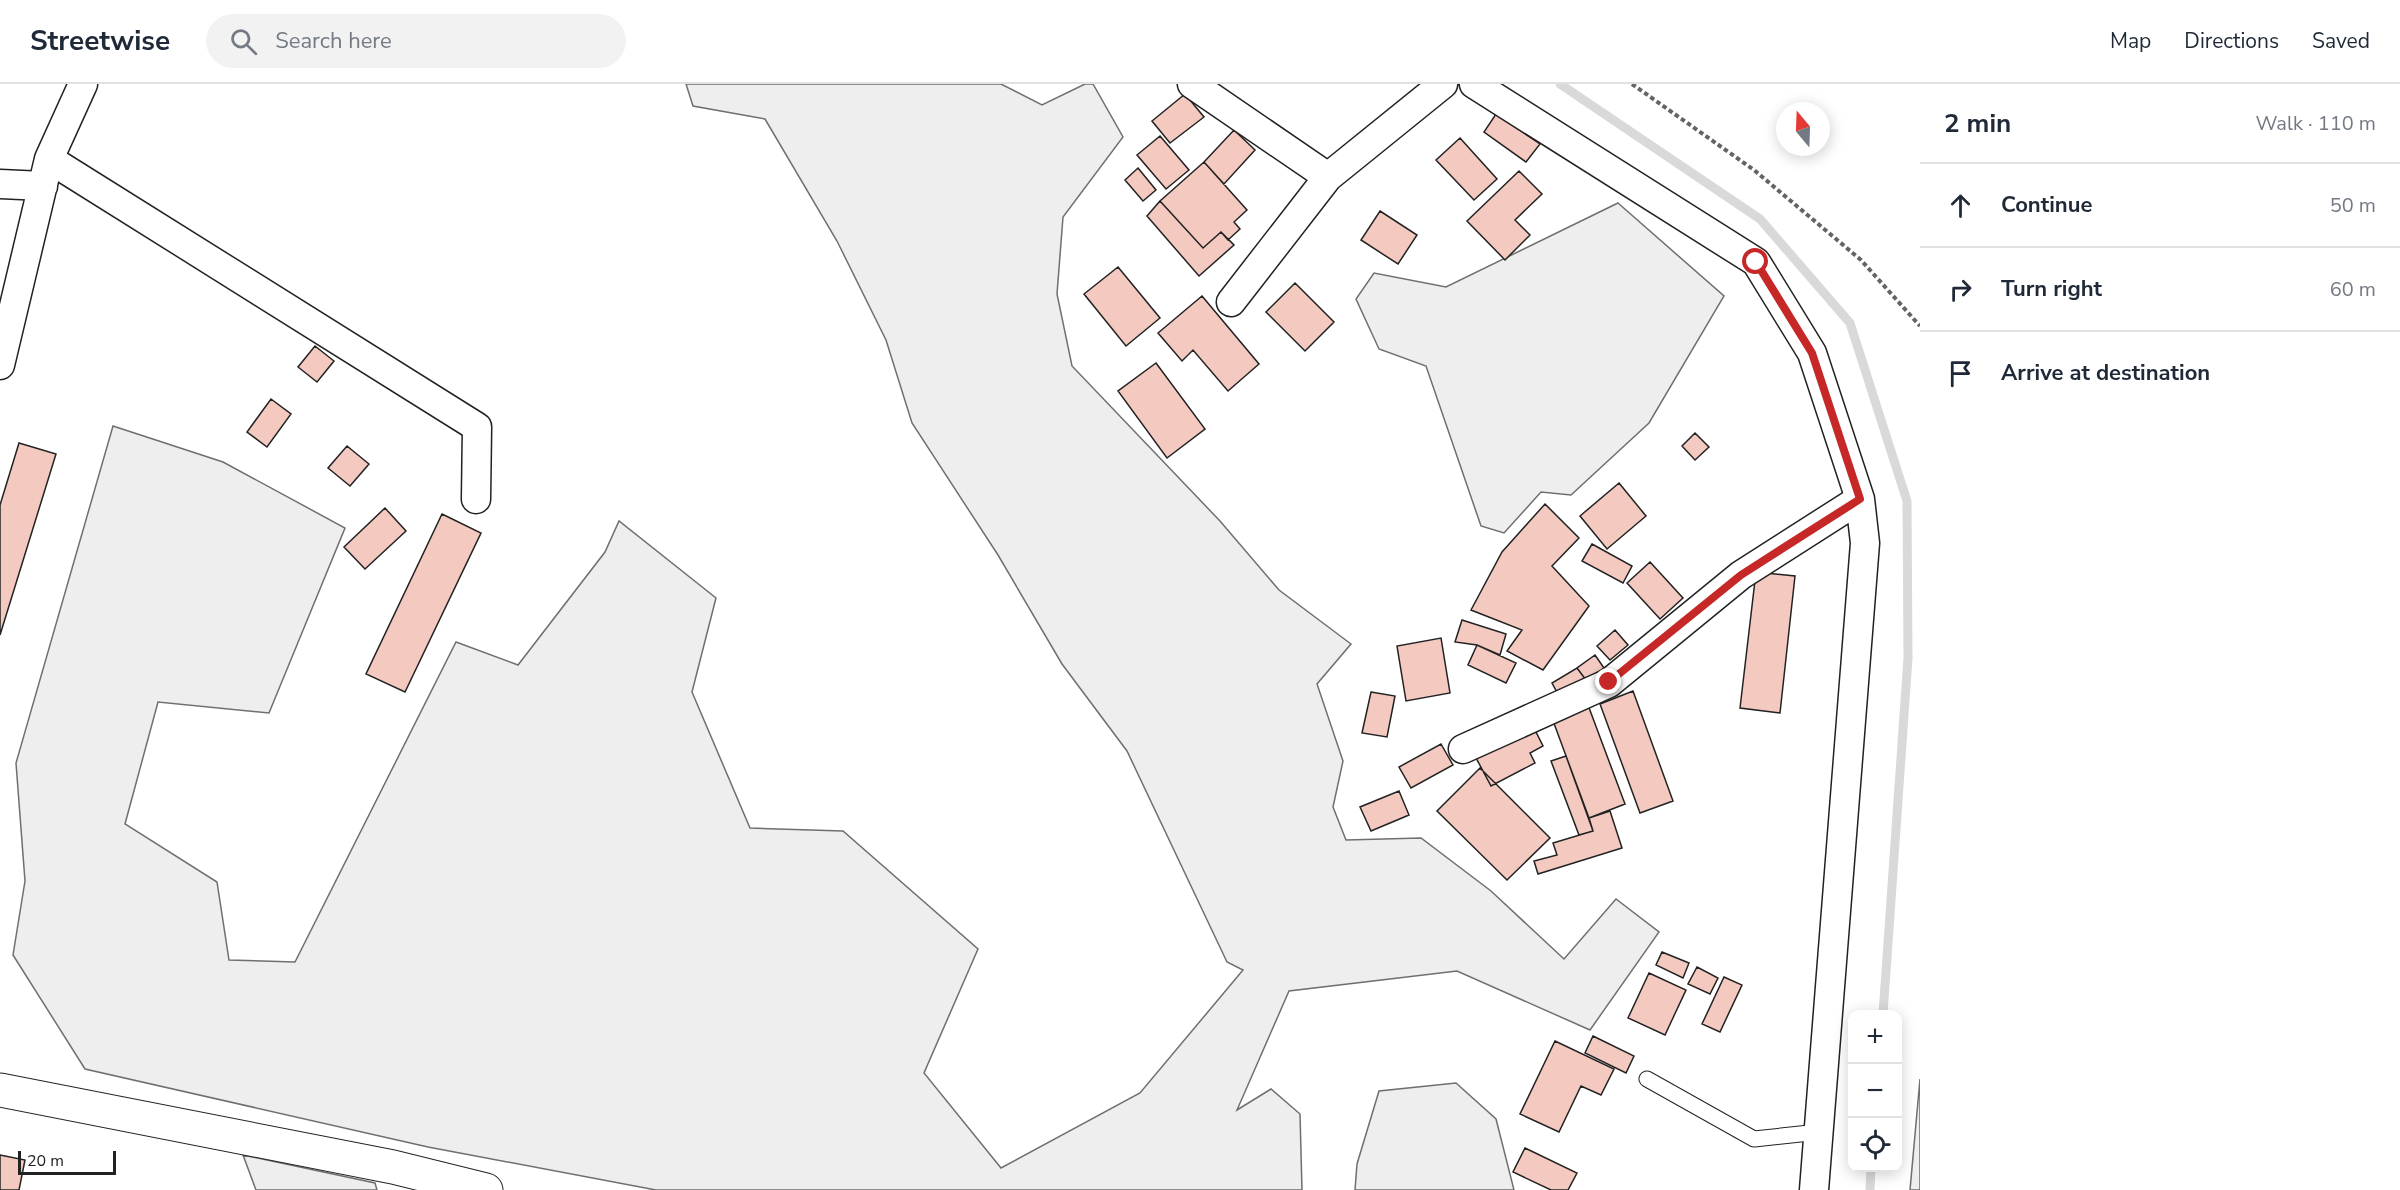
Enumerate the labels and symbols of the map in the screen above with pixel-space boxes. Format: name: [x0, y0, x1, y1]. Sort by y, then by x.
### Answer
north arrow: [1776, 102, 1830, 156]
route start: [1742, 248, 1768, 274]
route end: [1595, 668, 1621, 694]
scale bar: [18, 1148, 116, 1176]

